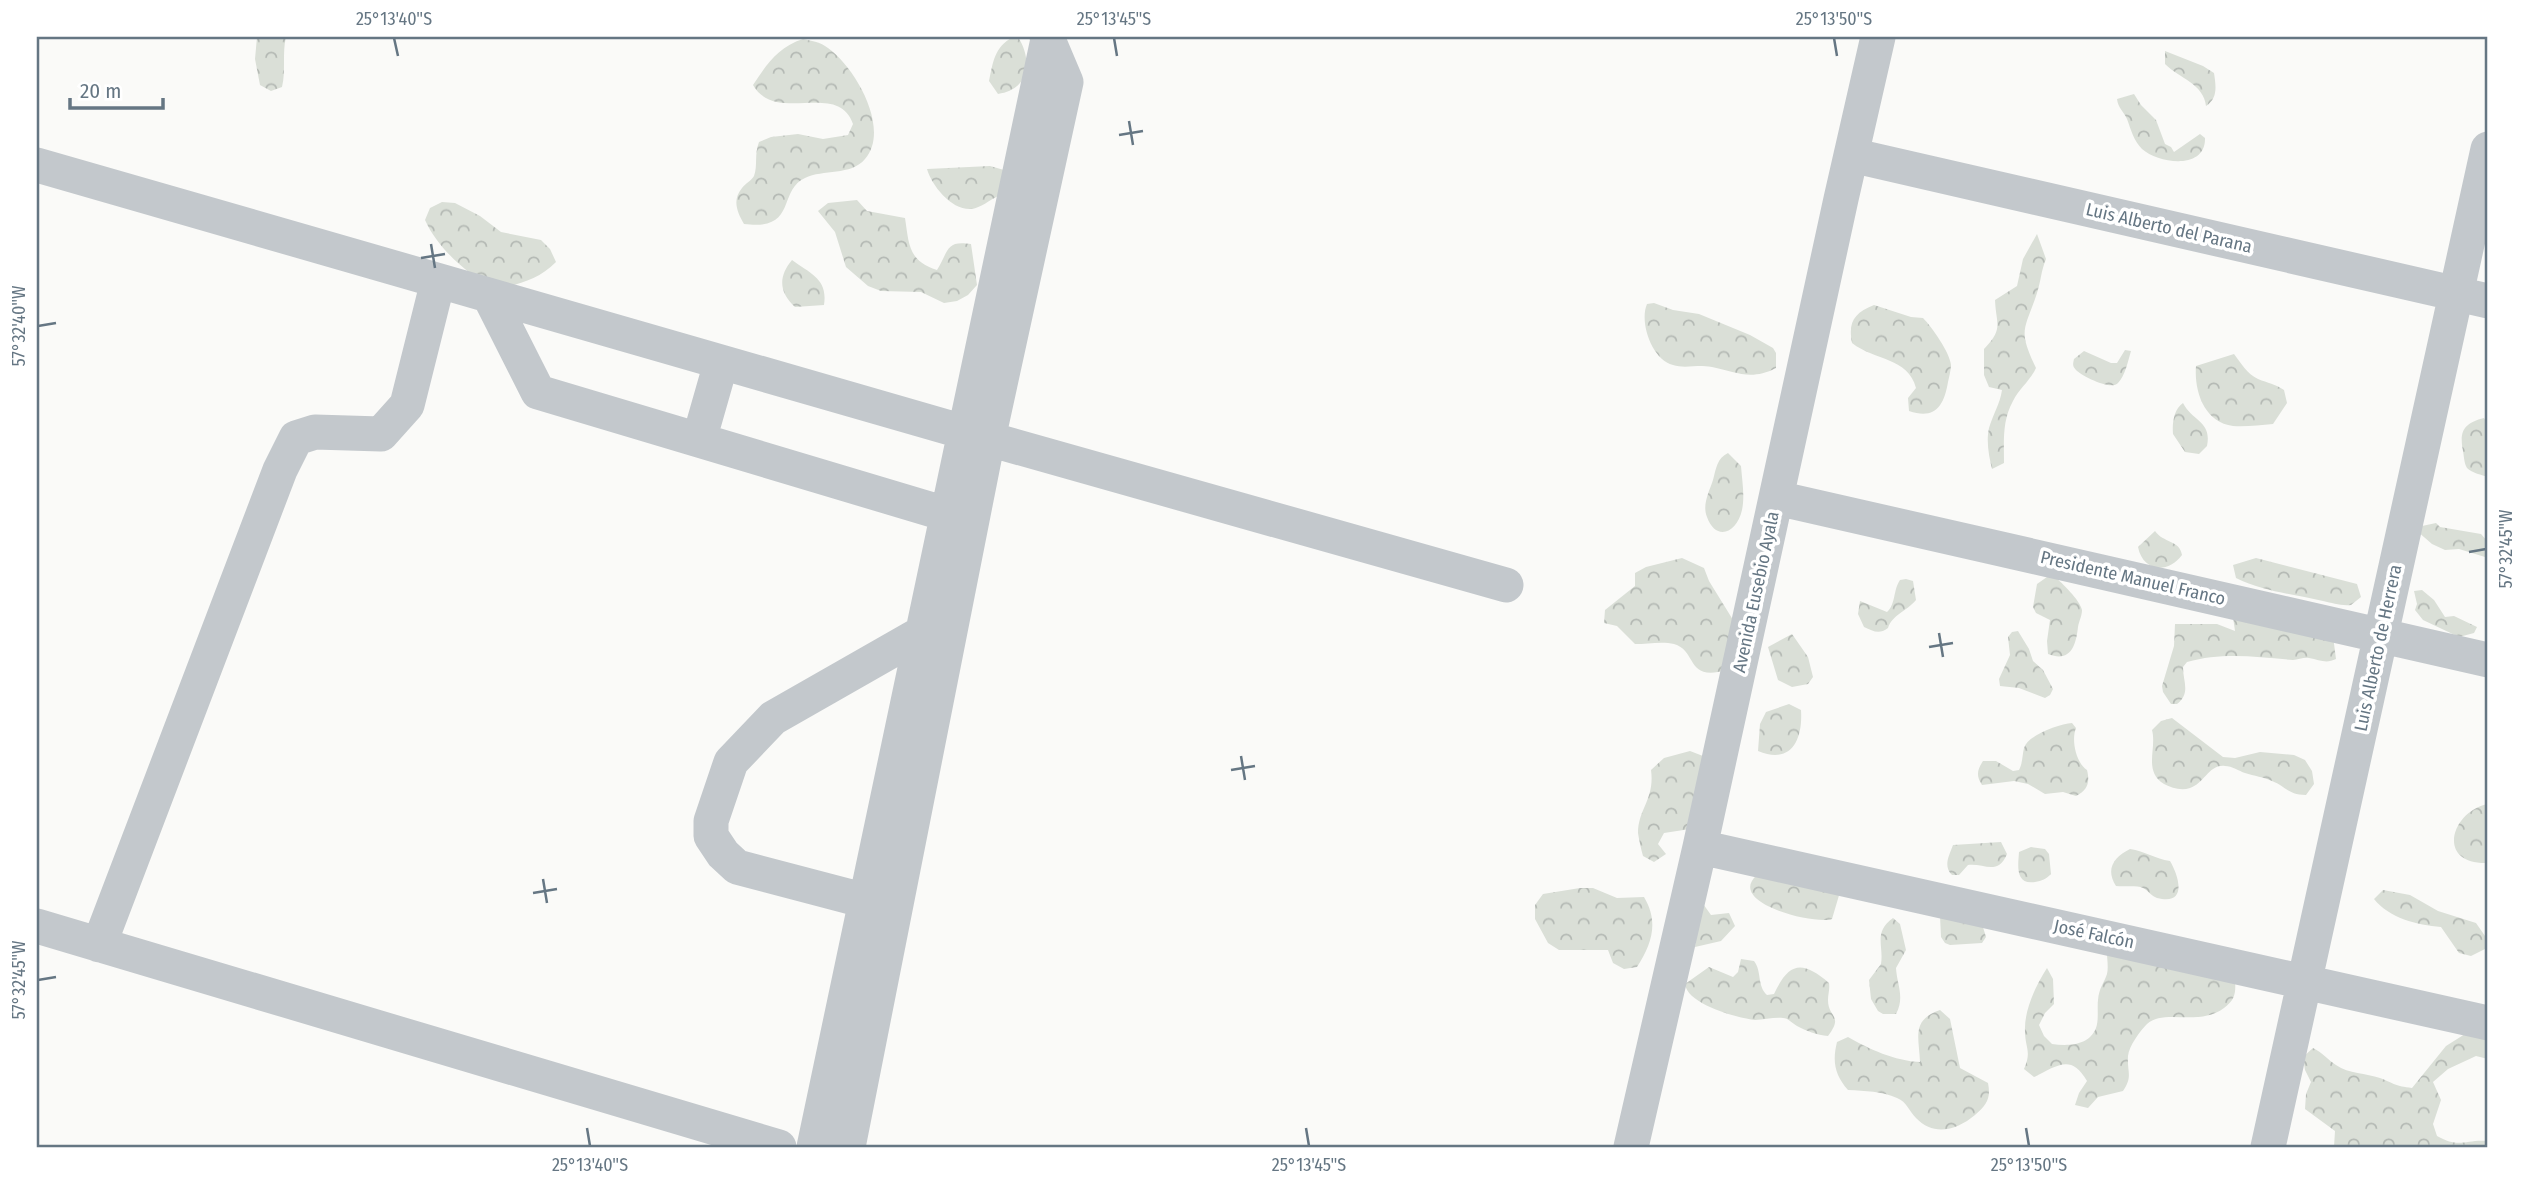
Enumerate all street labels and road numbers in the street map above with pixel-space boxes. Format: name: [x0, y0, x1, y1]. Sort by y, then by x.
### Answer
street label: Luis Alberto del Parana: [2084, 198, 2254, 258]
street label: Avenida Eusebio Ayala: [1728, 509, 1784, 675]
street label: Presidente Manuel Franco: [2038, 546, 2228, 610]
street label: Luis Alberto de Herrera: [2350, 562, 2406, 733]
street label: José Falcón: [2052, 915, 2136, 953]

